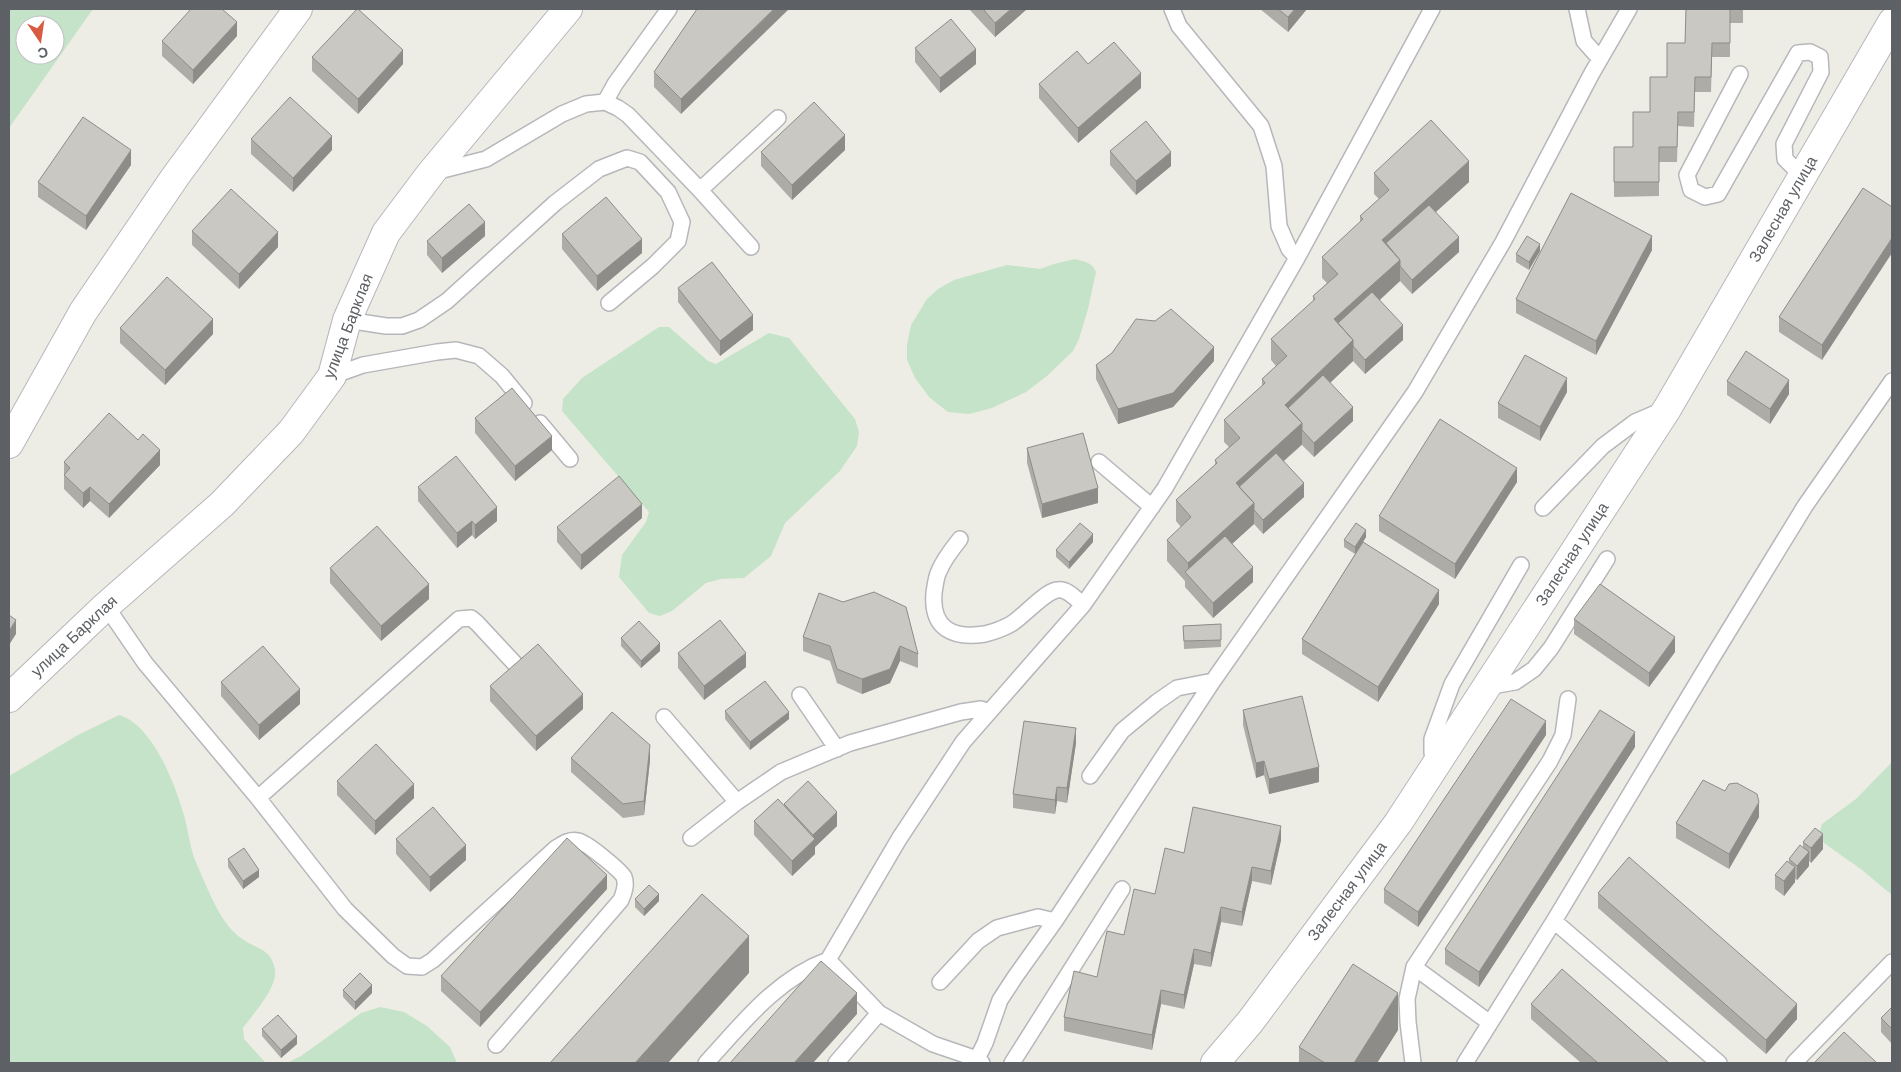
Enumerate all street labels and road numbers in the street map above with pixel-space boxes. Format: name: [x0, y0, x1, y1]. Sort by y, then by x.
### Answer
street label: Залесная улица: [1746, 153, 1820, 265]
street label: улица Барклая: [320, 271, 376, 381]
street label: Залесная улица: [1532, 499, 1612, 609]
street label: улица Барклая: [28, 592, 120, 680]
street label: Залесная улица: [1304, 838, 1390, 944]

